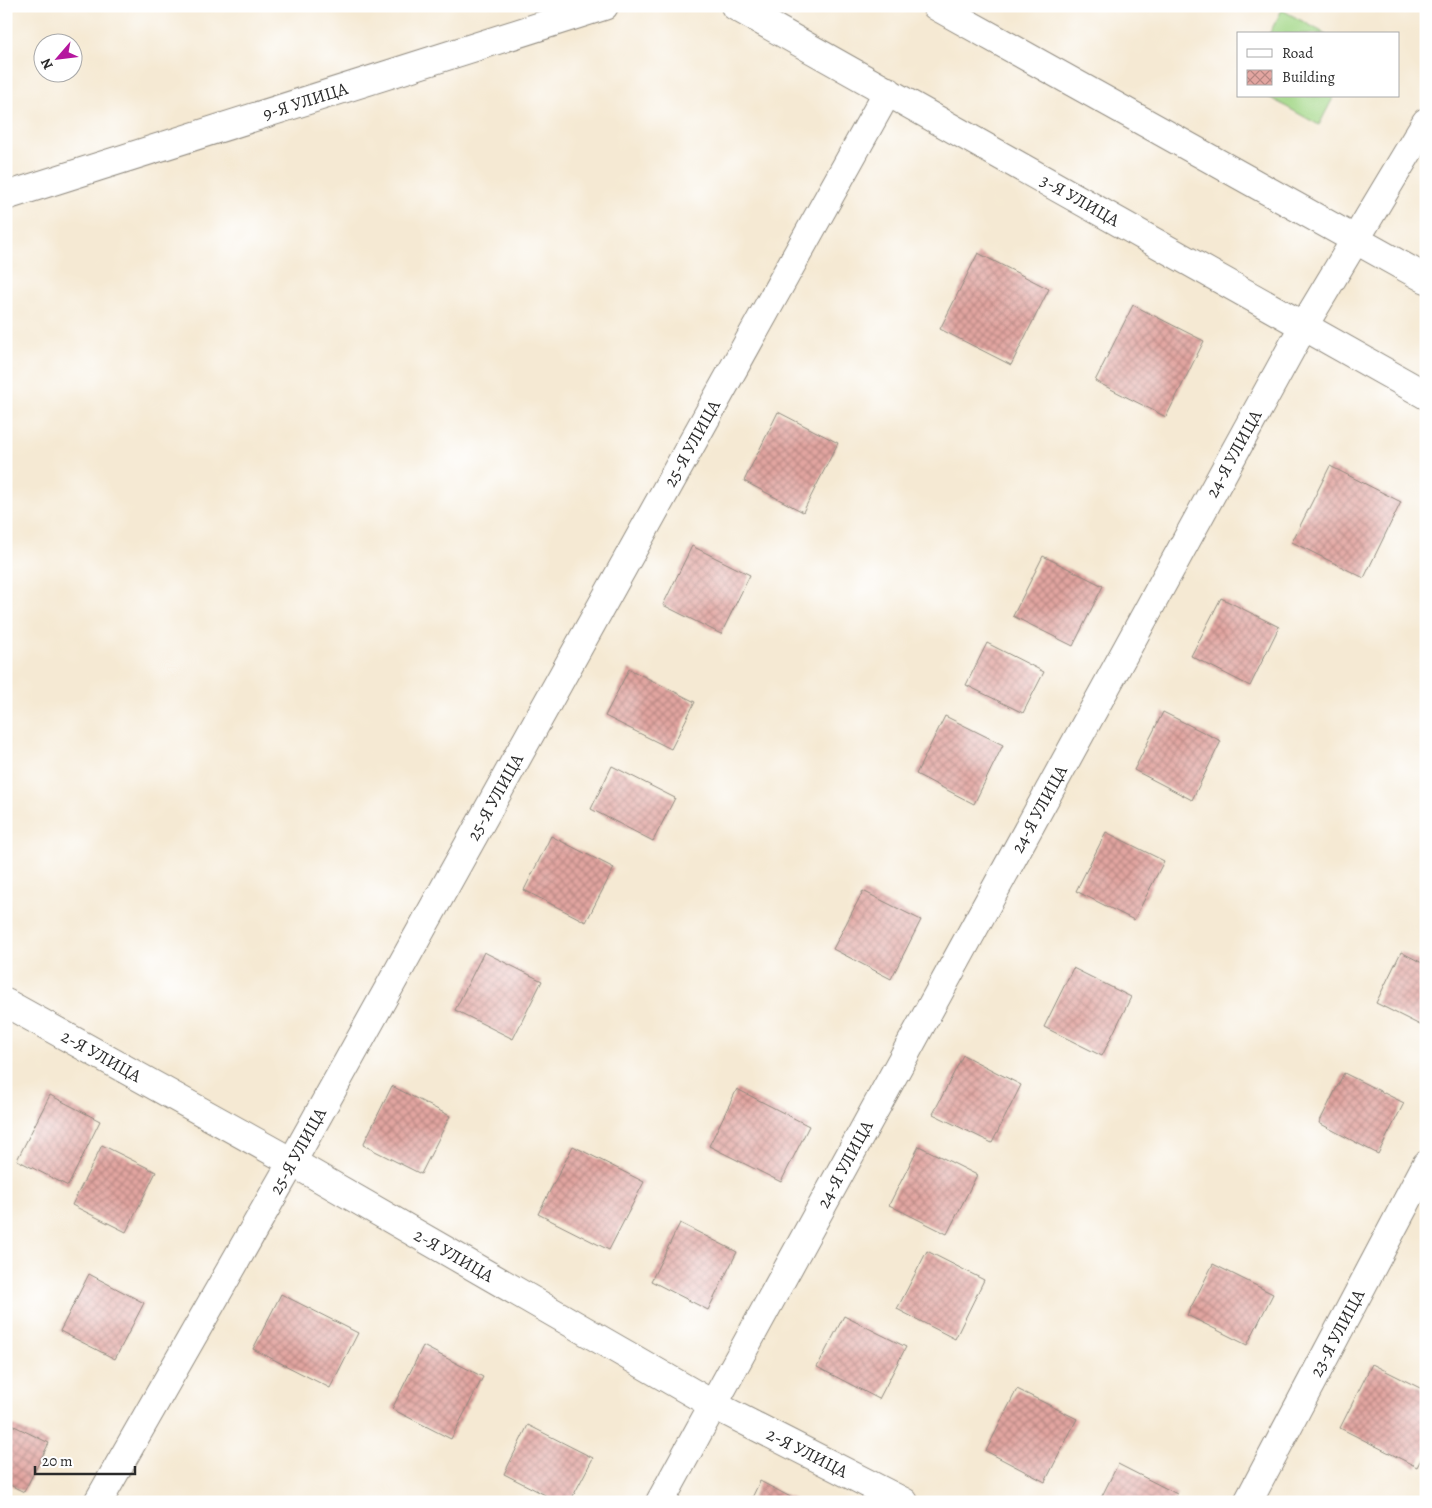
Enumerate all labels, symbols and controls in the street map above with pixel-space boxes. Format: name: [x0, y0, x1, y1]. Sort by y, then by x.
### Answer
north arrow: [32, 32, 82, 82]
legend: [1237, 32, 1400, 98]
text: Road: [1282, 43, 1314, 63]
text: N: [36, 55, 58, 73]
text: Building: [1282, 67, 1335, 87]
street label: 9-Я УЛИЦА: [260, 76, 351, 126]
street label: 3-Я УЛИЦА: [1036, 168, 1124, 232]
street label: 25-Я УЛИЦА: [658, 395, 726, 491]
street label: 24-Я УЛИЦА: [1200, 405, 1268, 502]
street label: 25-Я УЛИЦА: [461, 749, 529, 845]
street label: 24-Я УЛИЦА: [1006, 760, 1073, 857]
street label: 2-Я УЛИЦА: [57, 1024, 146, 1088]
street label: 25-Я УЛИЦА: [264, 1103, 332, 1199]
street label: 24-Я УЛИЦА: [811, 1116, 879, 1212]
street label: 2-Я УЛИЦА: [410, 1223, 499, 1288]
street label: 23-Я УЛИЦА: [1304, 1285, 1370, 1381]
street label: 2-Я УЛИЦА: [763, 1422, 853, 1484]
scale bar: [35, 1443, 135, 1475]
text: 20 m: [42, 1451, 73, 1471]

